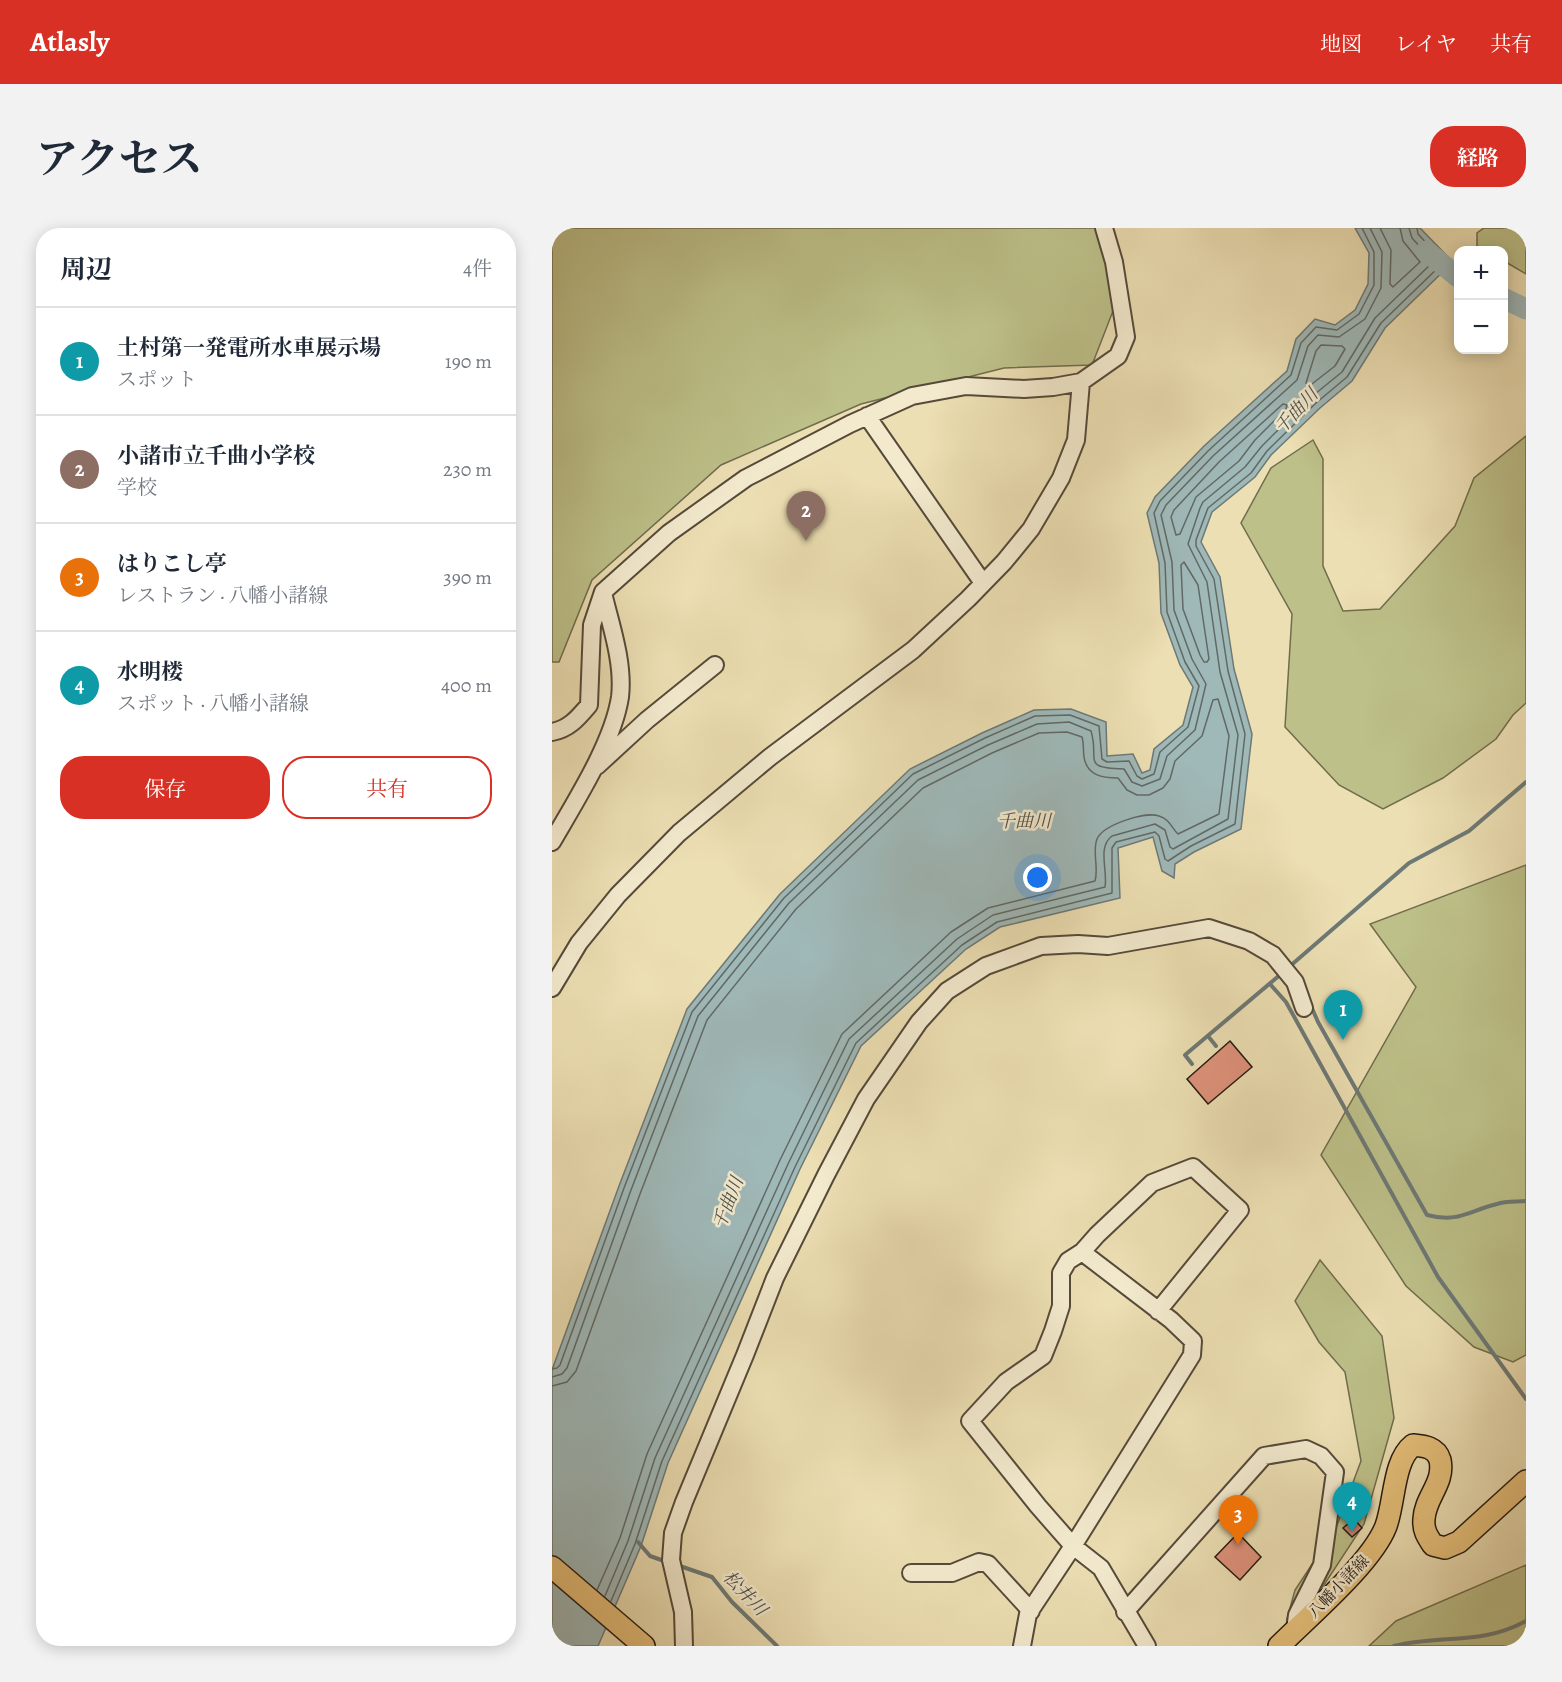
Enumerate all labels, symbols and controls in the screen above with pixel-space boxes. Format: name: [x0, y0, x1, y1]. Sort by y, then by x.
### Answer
text: Atlasly: [30, 23, 109, 61]
text: 地図: [1320, 30, 1362, 58]
text: レイヤ: [1395, 30, 1457, 58]
text: 共有: [1490, 30, 1532, 58]
button: 経路: [1430, 126, 1526, 187]
text: アクセス: [36, 130, 203, 187]
map controls: [1454, 246, 1508, 354]
button: +: [1454, 246, 1508, 300]
text: 周辺: [60, 252, 112, 287]
text: 4件: [463, 255, 492, 282]
button: −: [1454, 300, 1508, 354]
text: 土村第一発電所水車展示場: [117, 333, 381, 363]
text: 1: [76, 348, 83, 375]
text: 190 m: [445, 348, 492, 375]
text: スポット: [117, 366, 197, 393]
water label: 千曲川: [1269, 382, 1325, 439]
text: 小諸市立千曲小学校: [117, 441, 315, 471]
text: 2: [75, 456, 84, 483]
text: 230 m: [443, 456, 492, 483]
text: 学校: [117, 474, 157, 501]
pin: 2: [786, 492, 826, 541]
text: はりこし亭: [117, 549, 227, 579]
text: 3: [75, 564, 84, 591]
text: 390 m: [443, 564, 492, 591]
text: レストラン · 八幡小諸線: [117, 582, 328, 609]
text: 水明楼: [117, 657, 183, 687]
text: 4: [75, 672, 84, 699]
text: 400 m: [441, 672, 492, 699]
text: スポット · 八幡小諸線: [117, 690, 309, 717]
button: 保存: [60, 756, 270, 819]
button: 共有: [282, 756, 492, 819]
water label: 千曲川: [997, 809, 1053, 833]
your location: [1023, 863, 1052, 892]
pin: 1: [1324, 990, 1362, 1040]
water label: 千曲川: [707, 1172, 750, 1233]
pin: 4: [1332, 1482, 1372, 1532]
pin: 3: [1218, 1496, 1258, 1545]
street label: 八幡小諸線: [1303, 1550, 1374, 1623]
water label: 松井川: [718, 1565, 774, 1622]

